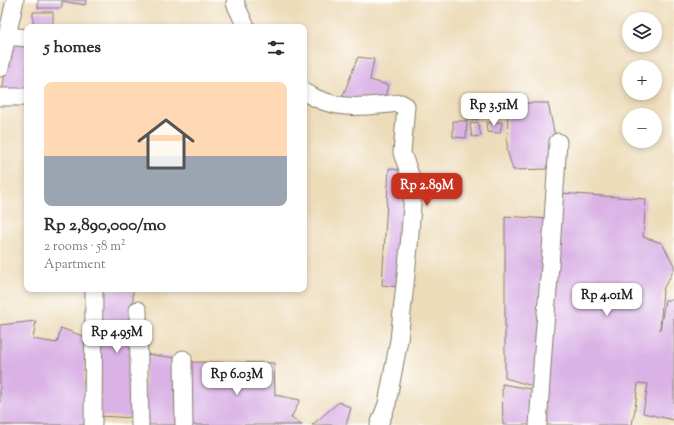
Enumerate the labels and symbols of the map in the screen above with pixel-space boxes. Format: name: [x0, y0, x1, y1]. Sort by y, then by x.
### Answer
pin: Rp 3.51M: [453, 93, 535, 127]
pin: Rp 2.89M: [386, 173, 468, 207]
pin: Rp 4.01M: [566, 283, 648, 317]
pin: Rp 4.95M: [76, 320, 158, 354]
pin: Rp 6.03M: [196, 362, 278, 396]

